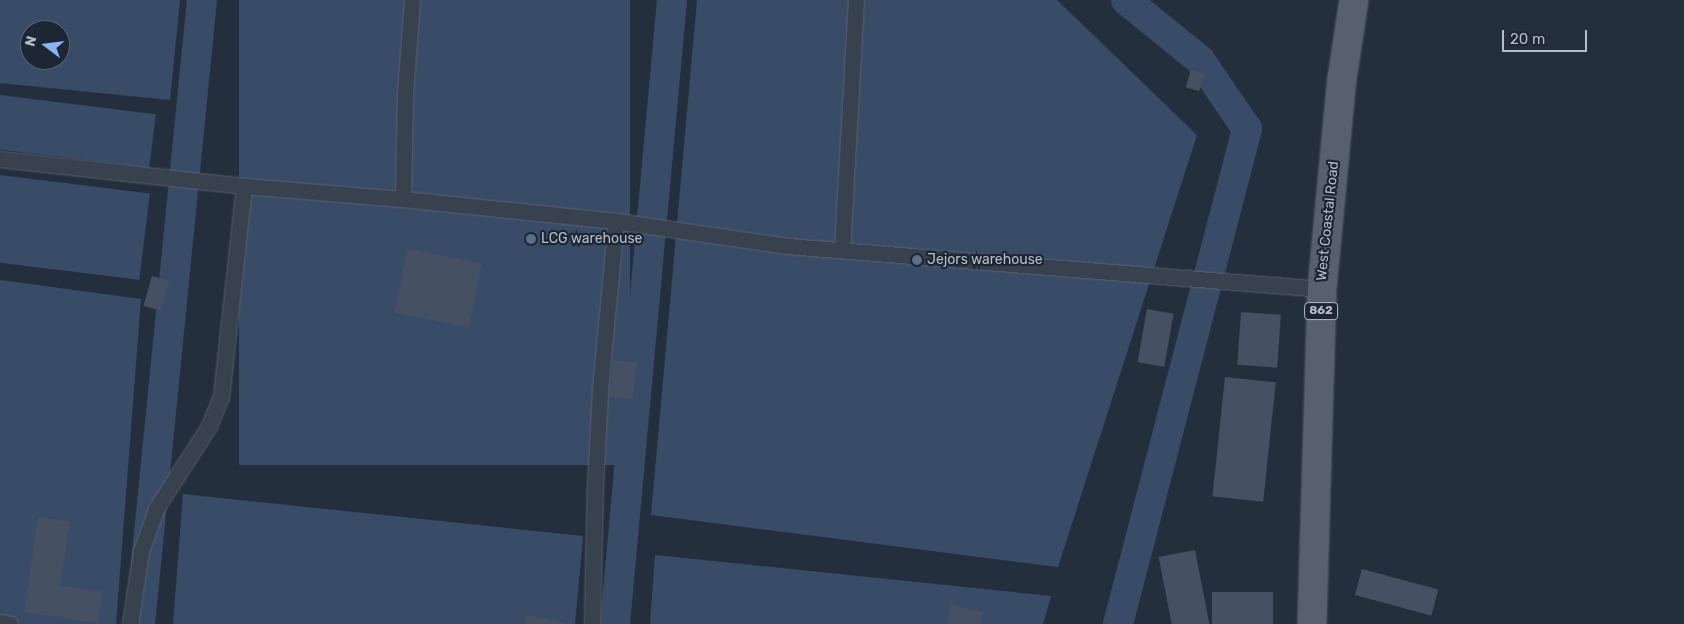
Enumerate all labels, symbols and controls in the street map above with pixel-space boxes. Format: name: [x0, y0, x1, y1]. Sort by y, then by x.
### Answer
north arrow: [20, 20, 70, 70]
scale bar: [1504, 20, 1589, 52]
text: 20 m: [1510, 30, 1545, 48]
text: N: [21, 34, 41, 48]
street label: West Coastal Road: [1313, 160, 1343, 282]
place label: LCG warehouse: [541, 231, 643, 247]
marker: LCG warehouse: [525, 233, 537, 245]
place label: Jejors warehouse: [927, 252, 1043, 268]
marker: Jejors warehouse: [911, 254, 923, 266]
road number: 862: [1304, 302, 1338, 321]

